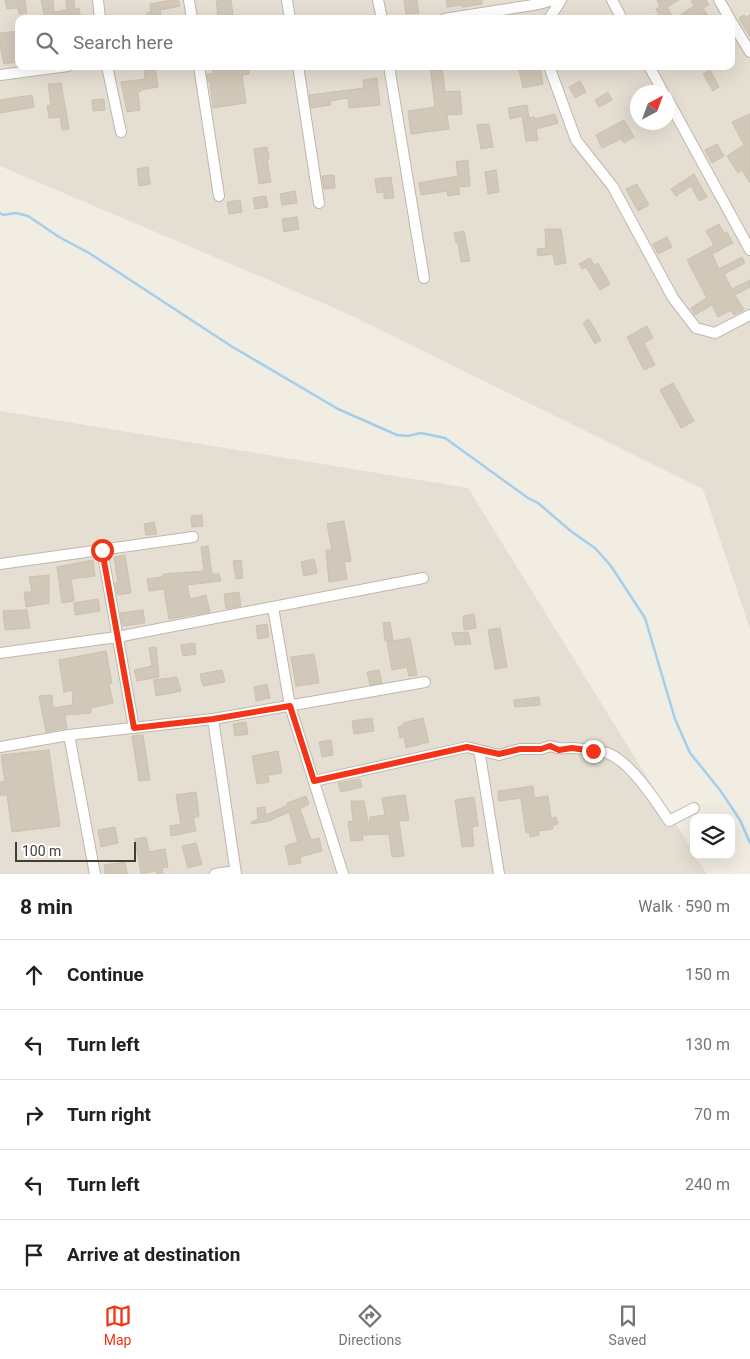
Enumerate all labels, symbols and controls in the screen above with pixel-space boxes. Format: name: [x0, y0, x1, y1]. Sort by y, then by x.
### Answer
search box: [15, 15, 735, 70]
icon: search: [33, 29, 61, 57]
text: Search here: [73, 31, 173, 54]
north arrow: [630, 85, 675, 130]
route start: [91, 539, 114, 562]
route end: [582, 740, 605, 763]
map controls: [690, 814, 735, 859]
button: layers: [690, 814, 735, 859]
scale bar: [15, 839, 136, 862]
text: 100 m: [22, 843, 61, 859]
text: 8 min: [20, 895, 73, 919]
text: Walk · 590 m: [638, 897, 730, 916]
icon: ahead: [20, 961, 48, 989]
text: Continue: [67, 963, 144, 986]
text: 150 m: [685, 965, 730, 984]
icon: left: [20, 1031, 48, 1059]
text: Turn left: [67, 1033, 140, 1056]
text: 130 m: [685, 1035, 730, 1054]
icon: right: [20, 1101, 48, 1129]
text: Turn right: [67, 1103, 151, 1126]
text: 70 m: [694, 1105, 730, 1124]
icon: left: [20, 1171, 48, 1199]
text: Turn left: [67, 1173, 140, 1196]
text: 240 m: [685, 1175, 730, 1194]
icon: arrive: [20, 1241, 48, 1269]
text: Arrive at destination: [67, 1243, 240, 1266]
tab: Map: [104, 1302, 132, 1348]
tab: Directions: [339, 1302, 402, 1348]
tab: Saved: [609, 1302, 646, 1348]

